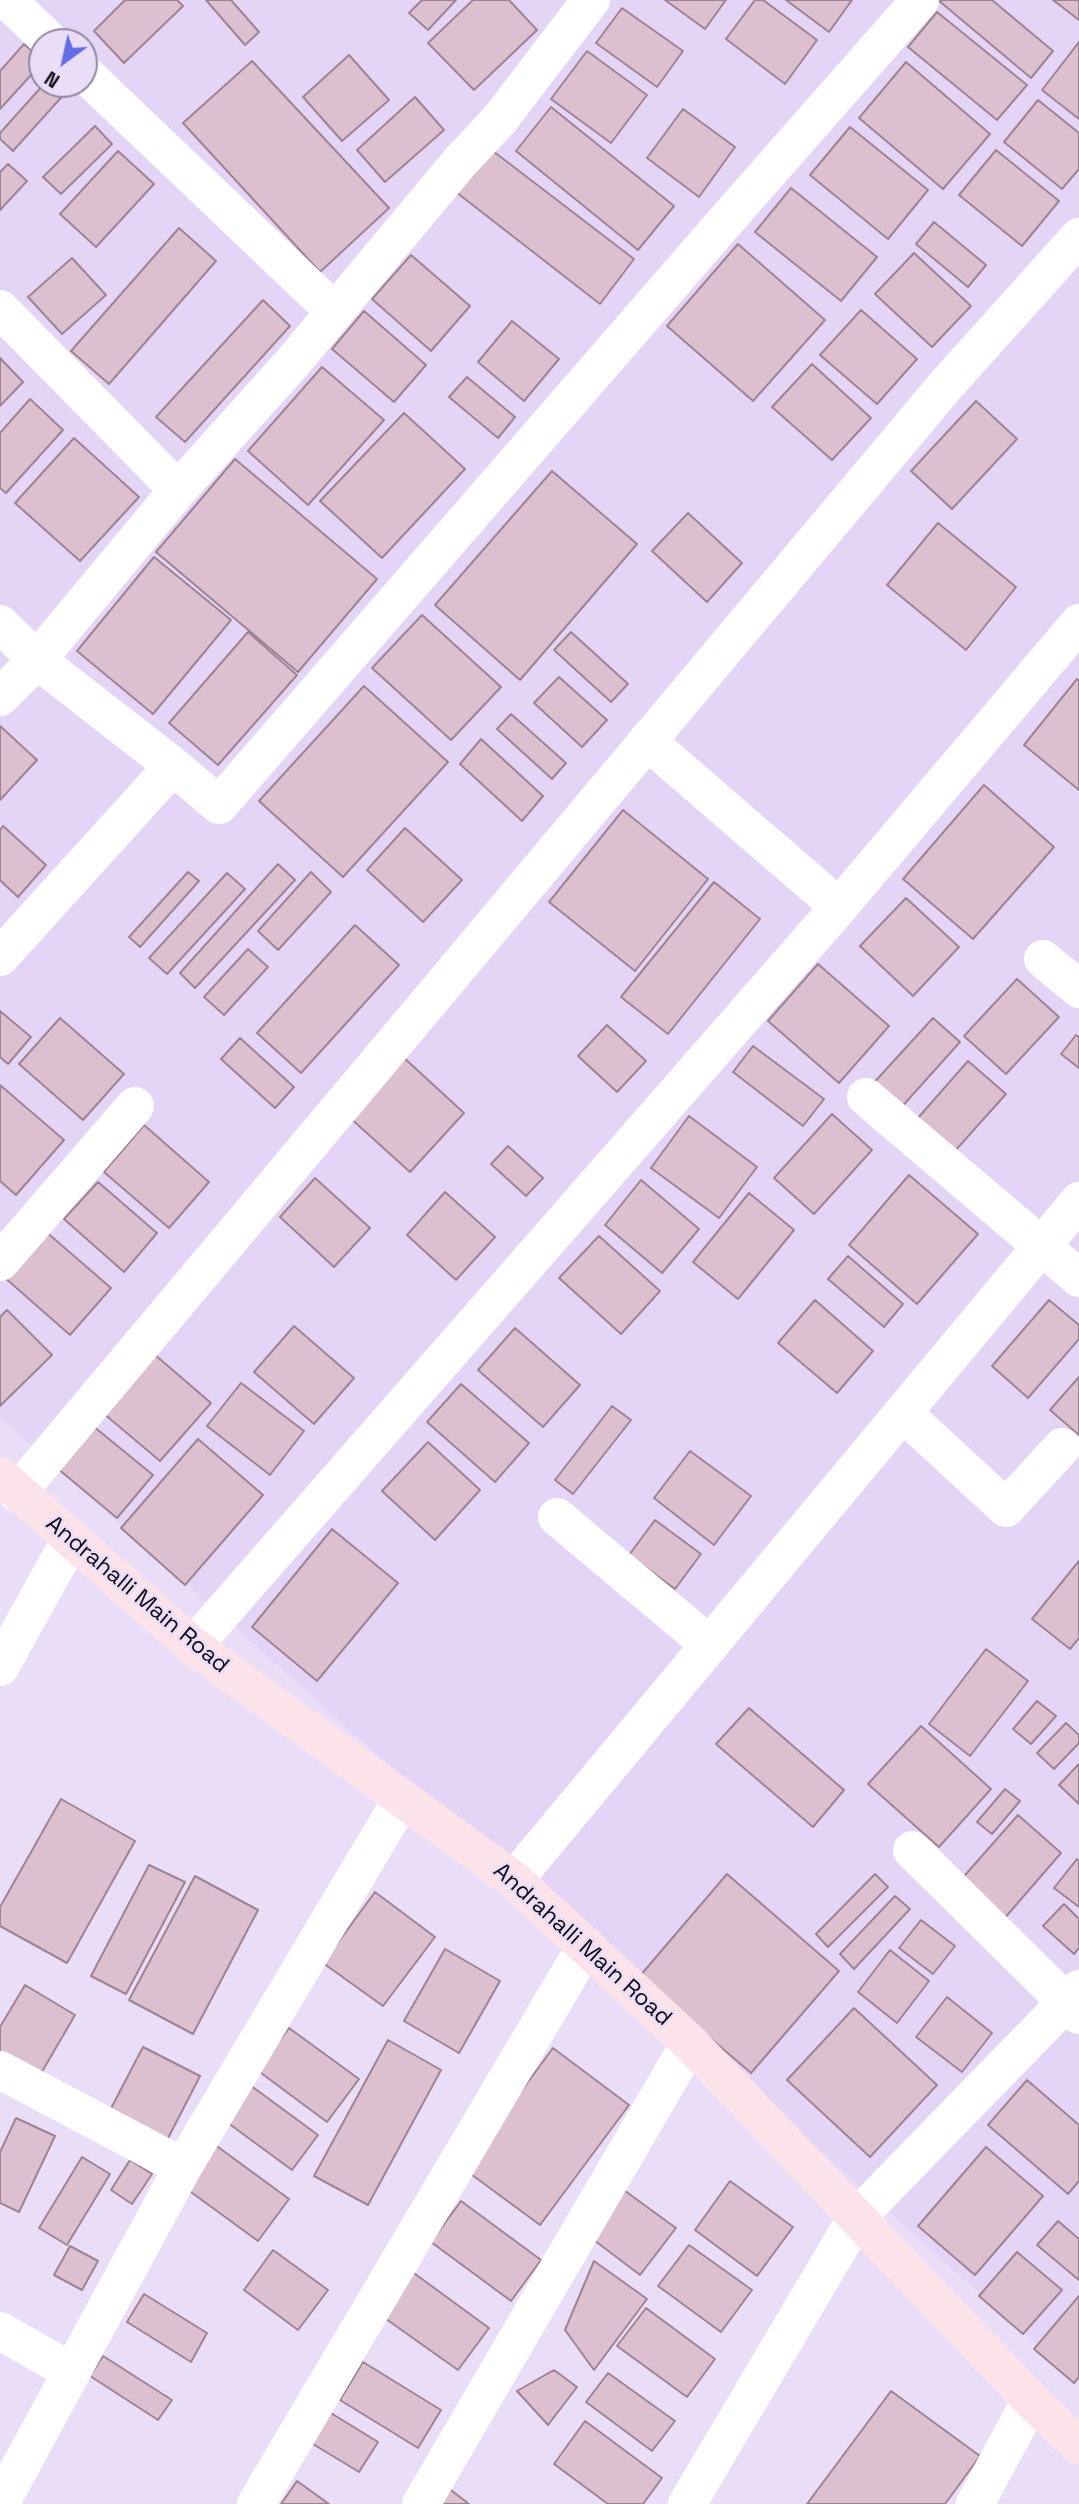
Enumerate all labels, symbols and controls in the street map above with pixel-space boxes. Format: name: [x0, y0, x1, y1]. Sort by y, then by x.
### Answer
north arrow: [28, 28, 98, 98]
text: N: [40, 65, 65, 93]
street label: Andrahalli Main Road: [40, 1510, 234, 1680]
street label: Andrahalli Main Road: [487, 1858, 677, 2032]

